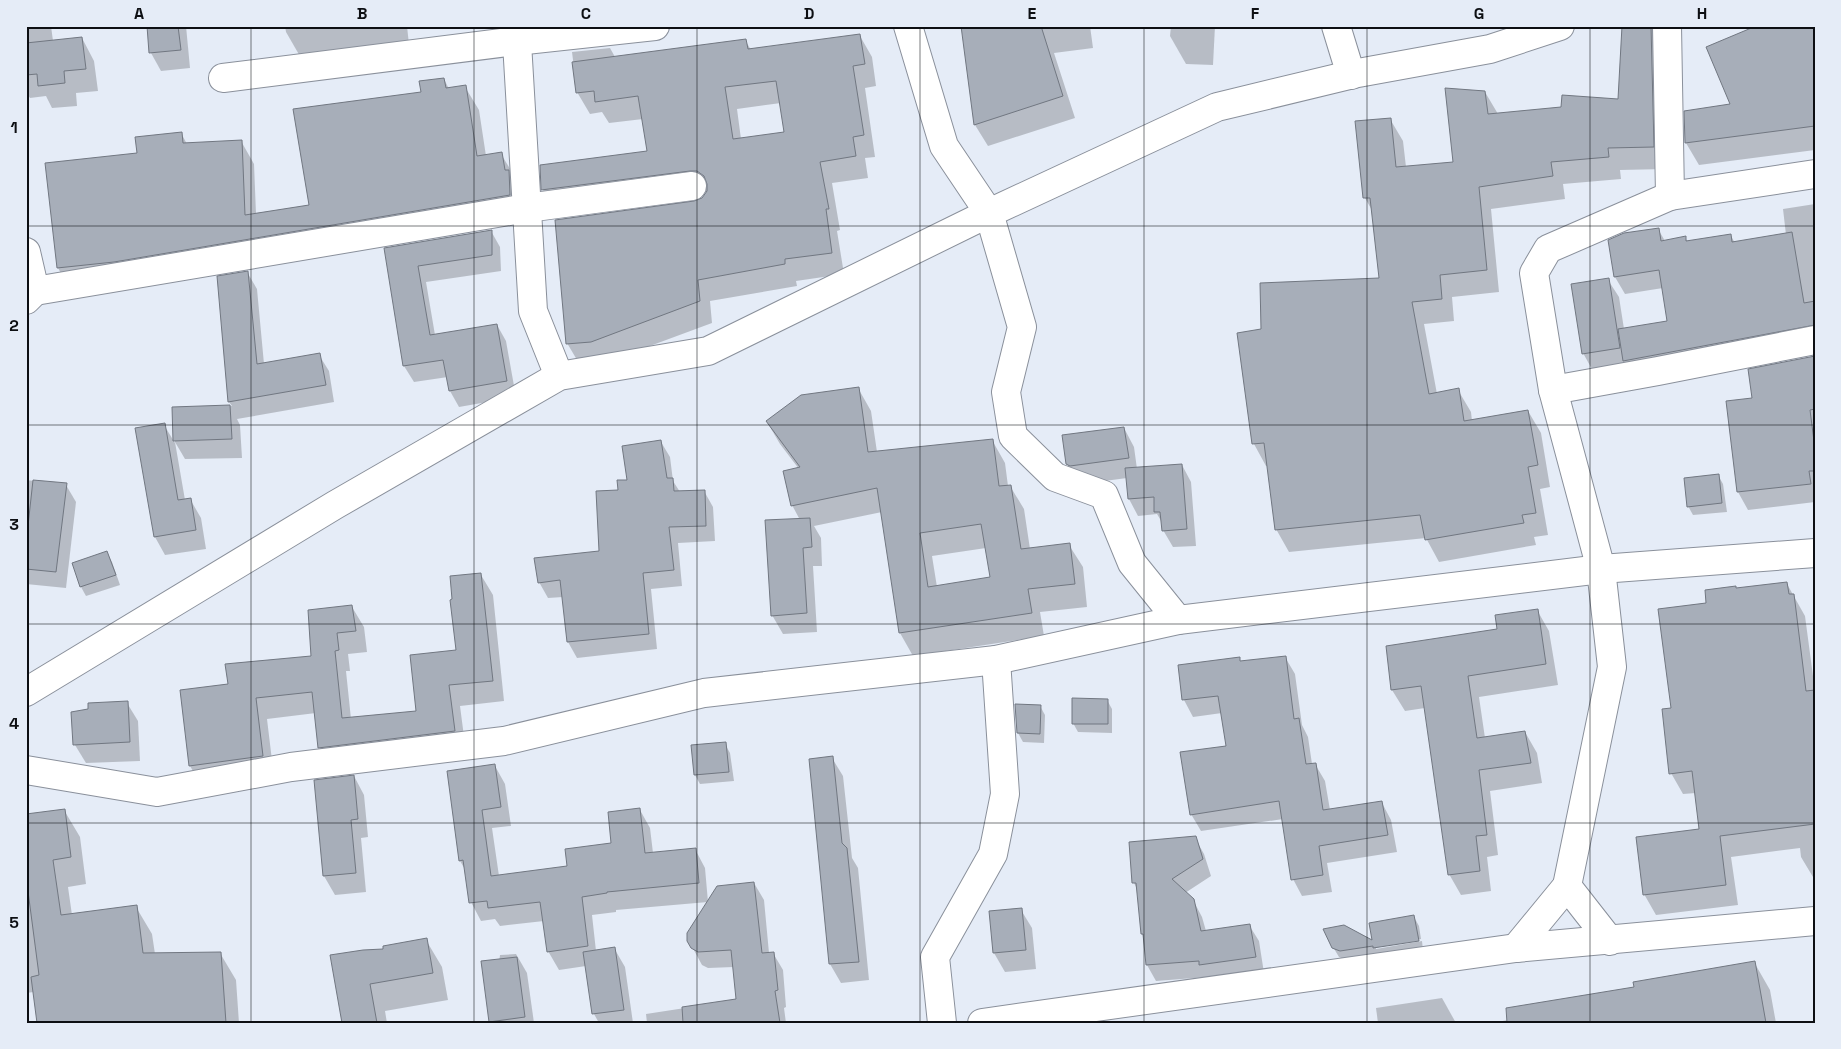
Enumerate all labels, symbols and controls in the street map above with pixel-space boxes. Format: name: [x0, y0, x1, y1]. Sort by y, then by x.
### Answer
text: A: [134, 3, 144, 24]
text: B: [357, 3, 367, 24]
text: C: [581, 3, 591, 24]
text: D: [804, 3, 814, 24]
text: E: [1028, 3, 1037, 24]
text: F: [1251, 3, 1260, 24]
text: G: [1474, 3, 1484, 24]
text: H: [1697, 3, 1707, 24]
text: 1: [10, 117, 18, 138]
text: 2: [9, 315, 19, 336]
text: 3: [9, 514, 19, 535]
text: 4: [9, 713, 19, 734]
text: 5: [9, 912, 19, 933]

